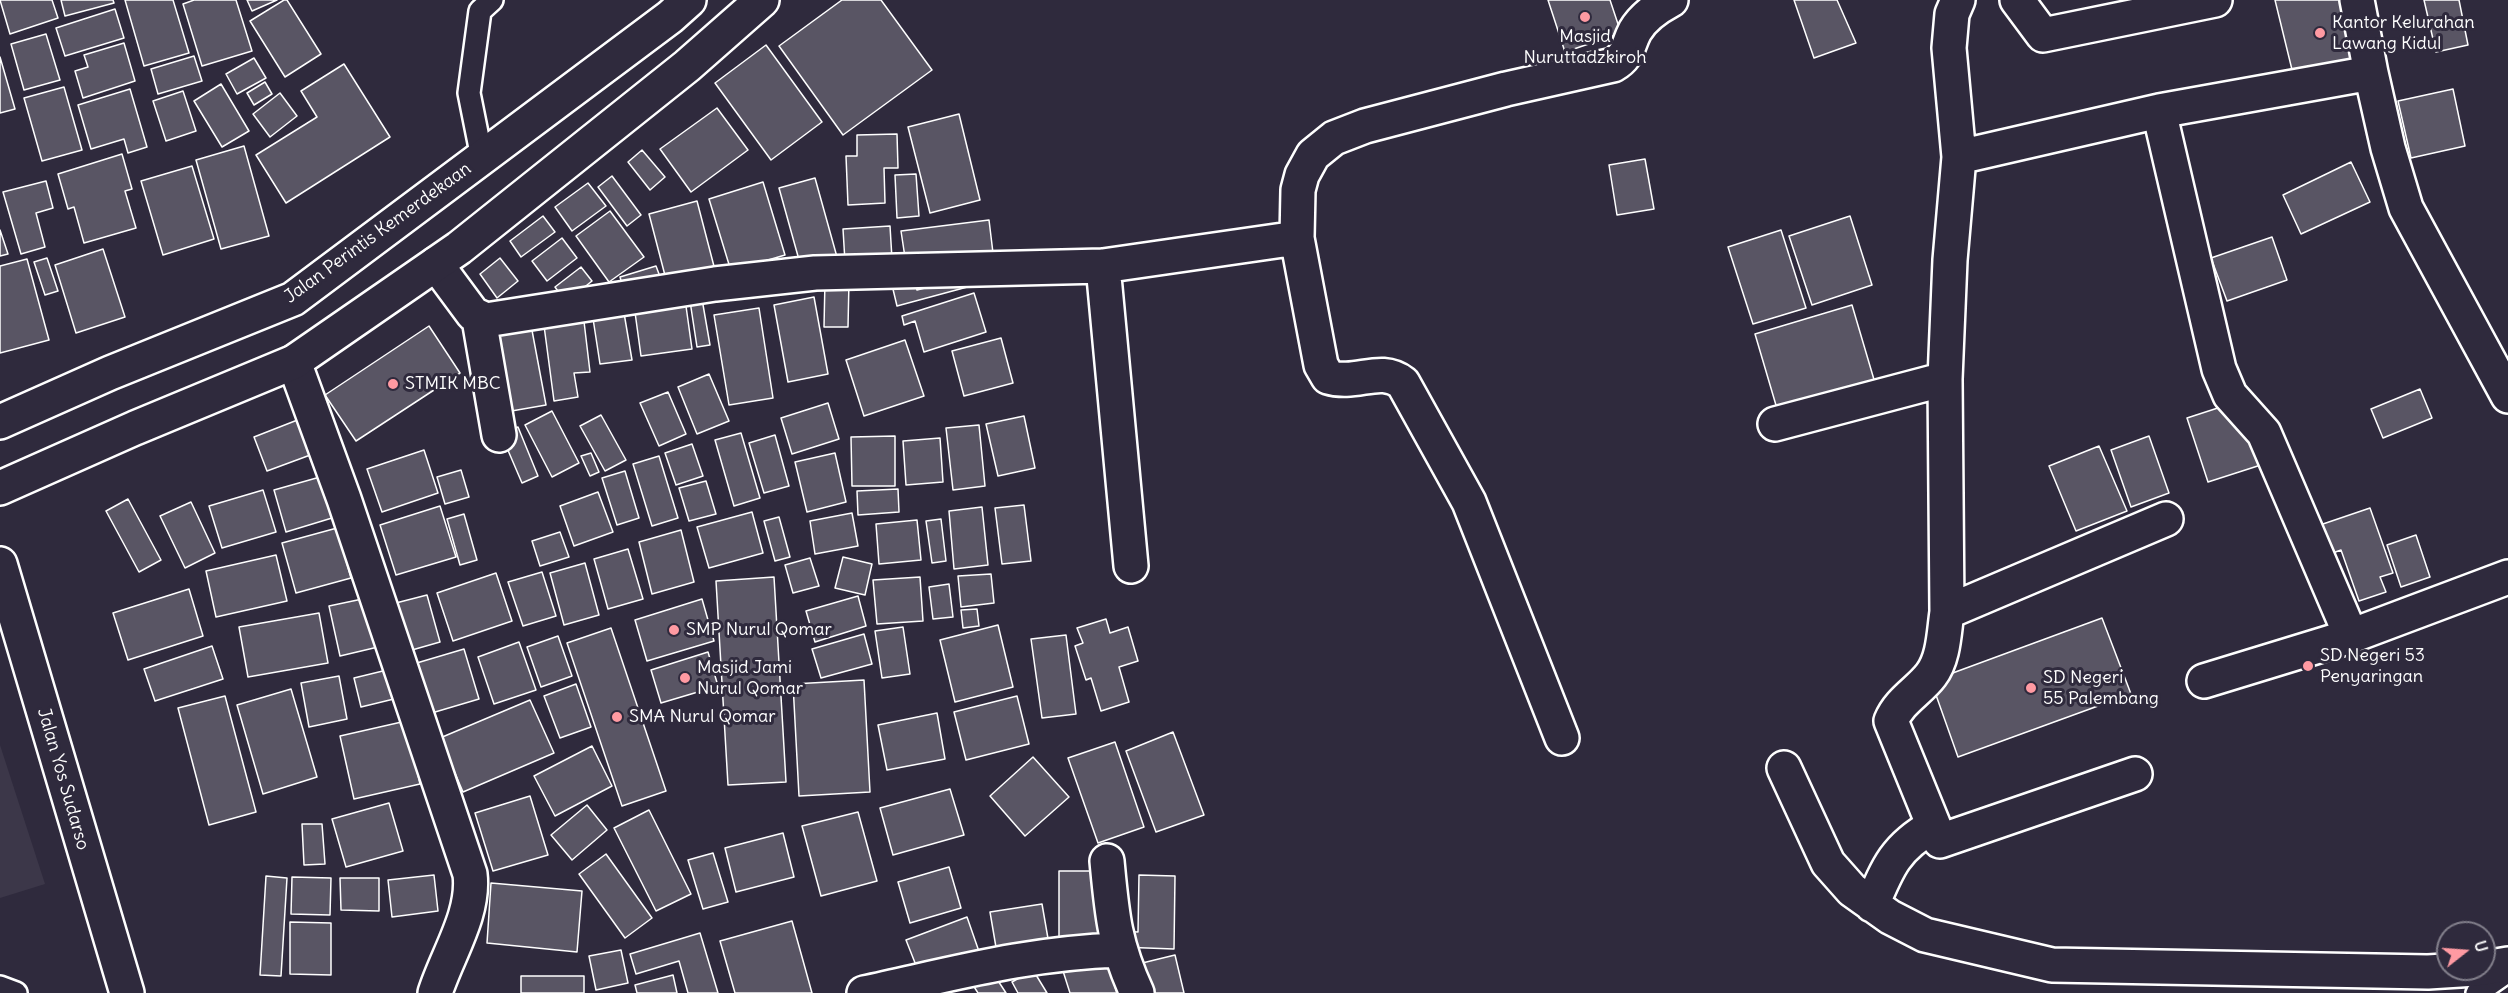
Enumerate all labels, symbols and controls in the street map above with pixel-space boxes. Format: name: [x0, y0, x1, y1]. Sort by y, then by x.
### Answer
marker: Masjid Nuruttadzkiroh: [1578, 10, 1592, 24]
place label: Kantor Kelurahan Lawang Kidul: [2332, 12, 2475, 54]
place label: Masjid Nuruttadzkiroh: [1523, 26, 1647, 68]
marker: Kantor Kelurahan Lawang Kidul: [2313, 26, 2327, 40]
street label: Jalan Perintis Kemerdekaan: [280, 158, 476, 308]
place label: STMIK MBC: [405, 373, 501, 395]
marker: STMIK MBC: [386, 377, 400, 391]
place label: SMP Nurul Qomar: [686, 619, 832, 641]
marker: SMP Nurul Qomar: [667, 623, 681, 637]
place label: SD Negeri 53 Penyaringan: [2320, 645, 2425, 688]
place label: Masjid Jami Nurul Qomar: [697, 657, 803, 700]
marker: SD Negeri 53 Penyaringan: [2301, 659, 2315, 673]
place label: SD Negeri 55 Palembang: [2043, 667, 2159, 710]
marker: Masjid Jami Nurul Qomar: [678, 671, 692, 685]
marker: SD Negeri 55 Palembang: [2024, 681, 2038, 695]
street label: Jalan Yos Sudarso: [32, 706, 94, 852]
place label: SMA Nurul Qomar: [629, 706, 776, 728]
marker: SMA Nurul Qomar: [610, 710, 624, 724]
north arrow: [2436, 921, 2496, 981]
text: U: [2470, 938, 2492, 954]

